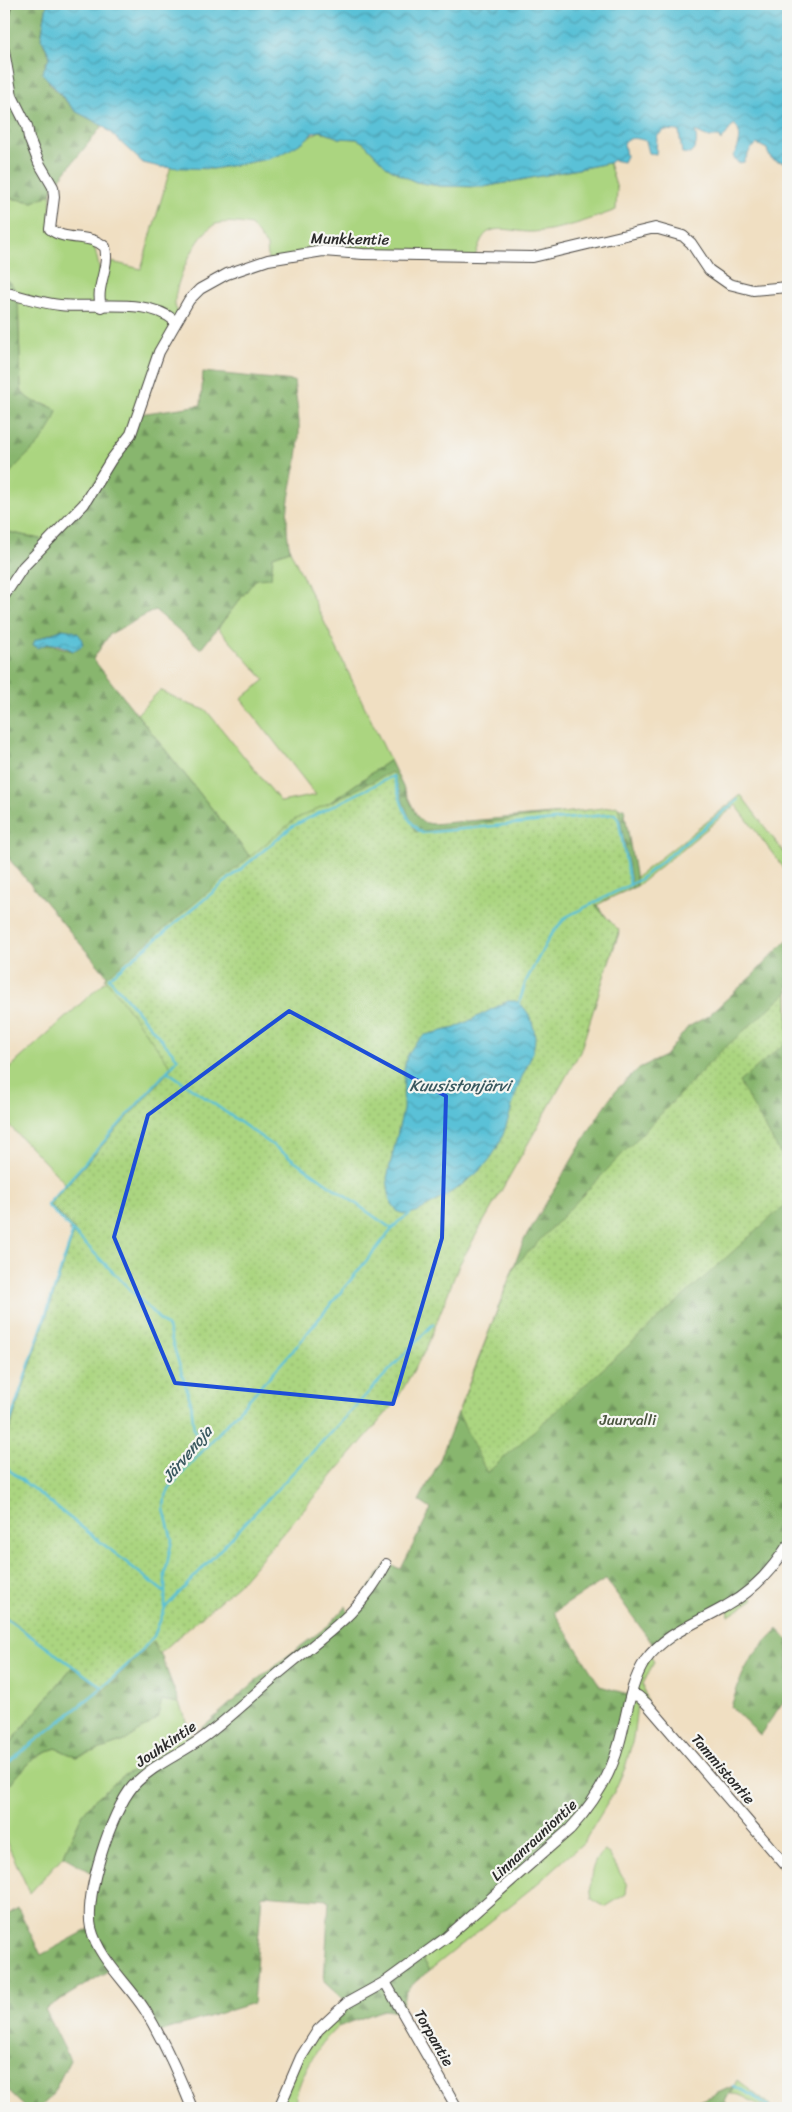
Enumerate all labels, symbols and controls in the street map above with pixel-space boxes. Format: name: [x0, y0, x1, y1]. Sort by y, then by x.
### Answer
street label: Munkkentie: [311, 225, 390, 253]
water label: Kuusistonjärvi: [410, 1071, 514, 1100]
park label: Juurvalli: [599, 1407, 657, 1433]
water label: Järvenoja: [154, 1417, 221, 1489]
street label: Jouhkintie: [129, 1714, 202, 1775]
street label: Tammistontie: [684, 1727, 762, 1811]
street label: Linnanrauniontie: [485, 1793, 584, 1887]
street label: Torpantie: [407, 2004, 461, 2072]

